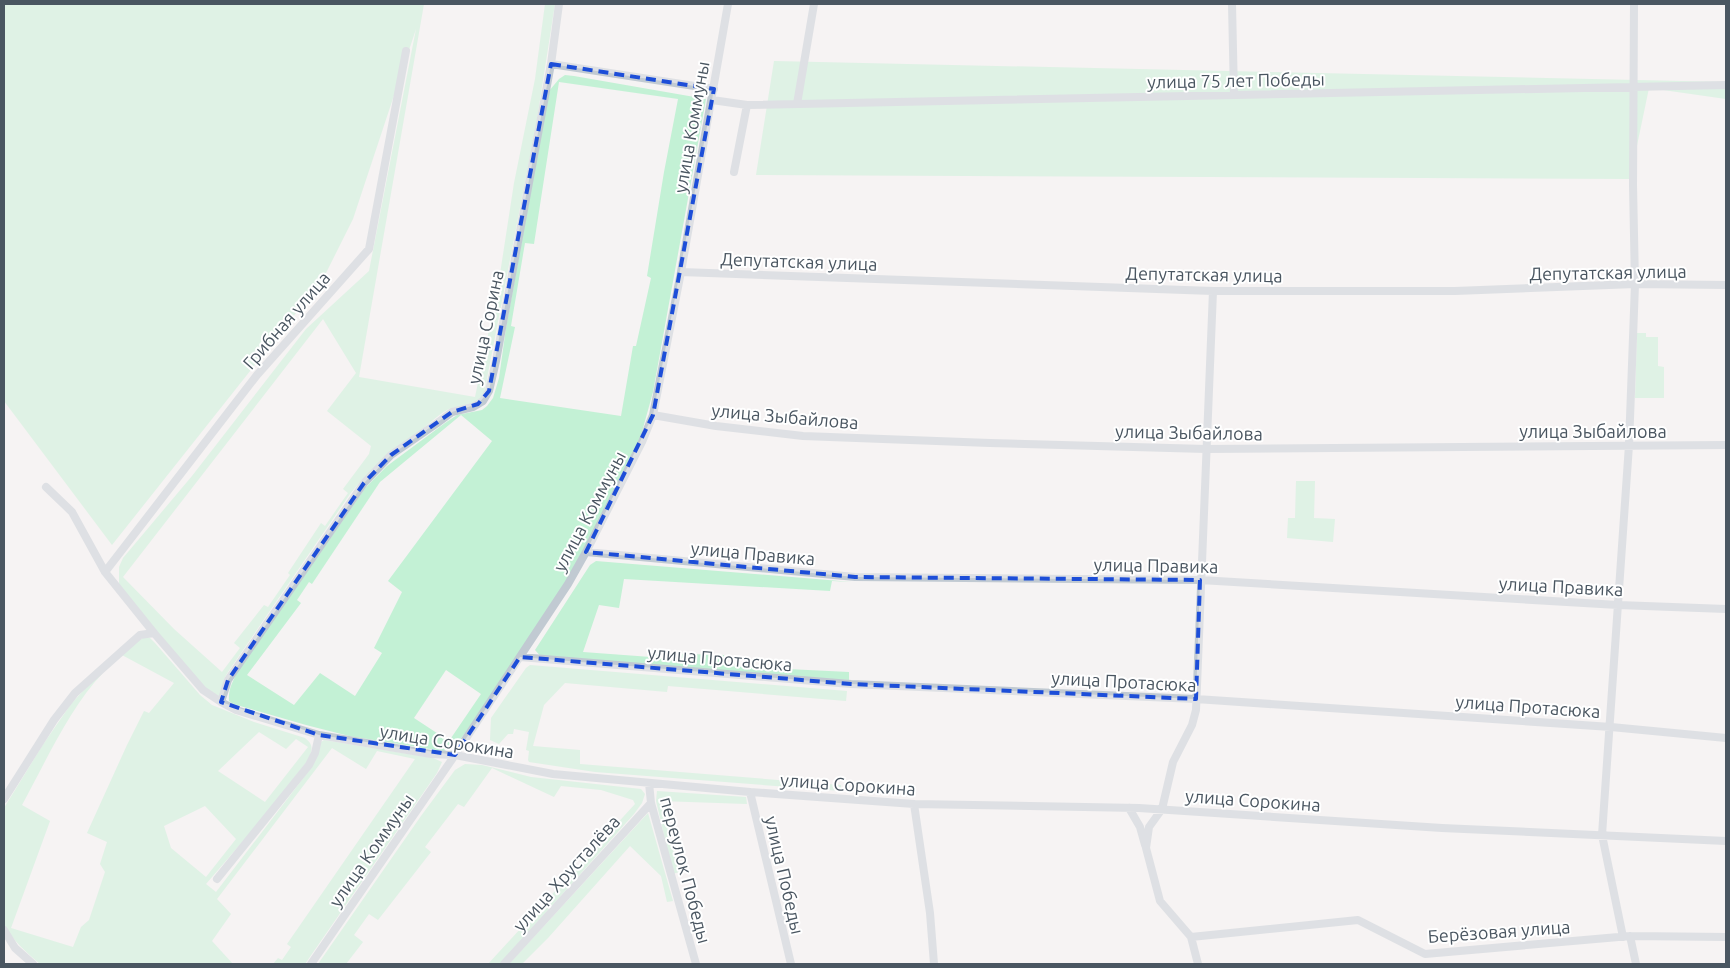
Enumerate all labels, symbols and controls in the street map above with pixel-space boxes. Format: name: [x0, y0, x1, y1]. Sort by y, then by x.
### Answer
street label: улица Коммуны: [670, 60, 712, 194]
street label: улица 75 лет Победы: [1147, 68, 1325, 92]
street label: Депутатская улица: [720, 248, 878, 274]
street label: Депутатская улица: [1529, 261, 1687, 283]
street label: Депутатская улица: [1125, 263, 1283, 285]
street label: Грибная улица: [238, 267, 334, 373]
street label: улица Сорина: [463, 268, 507, 386]
street label: улица Зыбайлова: [711, 400, 859, 432]
street label: улица Зыбайлова: [1115, 421, 1263, 443]
street label: улица Зыбайлова: [1519, 421, 1667, 441]
street label: улица Коммуны: [549, 447, 629, 575]
street label: улица Правика: [690, 538, 816, 568]
street label: улица Правика: [1093, 554, 1219, 576]
street label: улица Правика: [1498, 573, 1624, 599]
street label: улица Протасюка: [647, 642, 793, 674]
street label: улица Протасюка: [1051, 667, 1197, 695]
street label: улица Протасюка: [1455, 691, 1601, 721]
street label: улица Сорокина: [378, 721, 516, 761]
street label: улица Сорокина: [780, 769, 916, 799]
street label: улица Сорокина: [1185, 785, 1321, 815]
street label: улица Коммуны: [325, 790, 417, 910]
street label: переулок Победы: [657, 795, 715, 945]
street label: улица Хрусталёва: [509, 811, 623, 935]
street label: улица Победы: [762, 814, 808, 936]
street label: Берёзовая улица: [1427, 916, 1571, 946]

